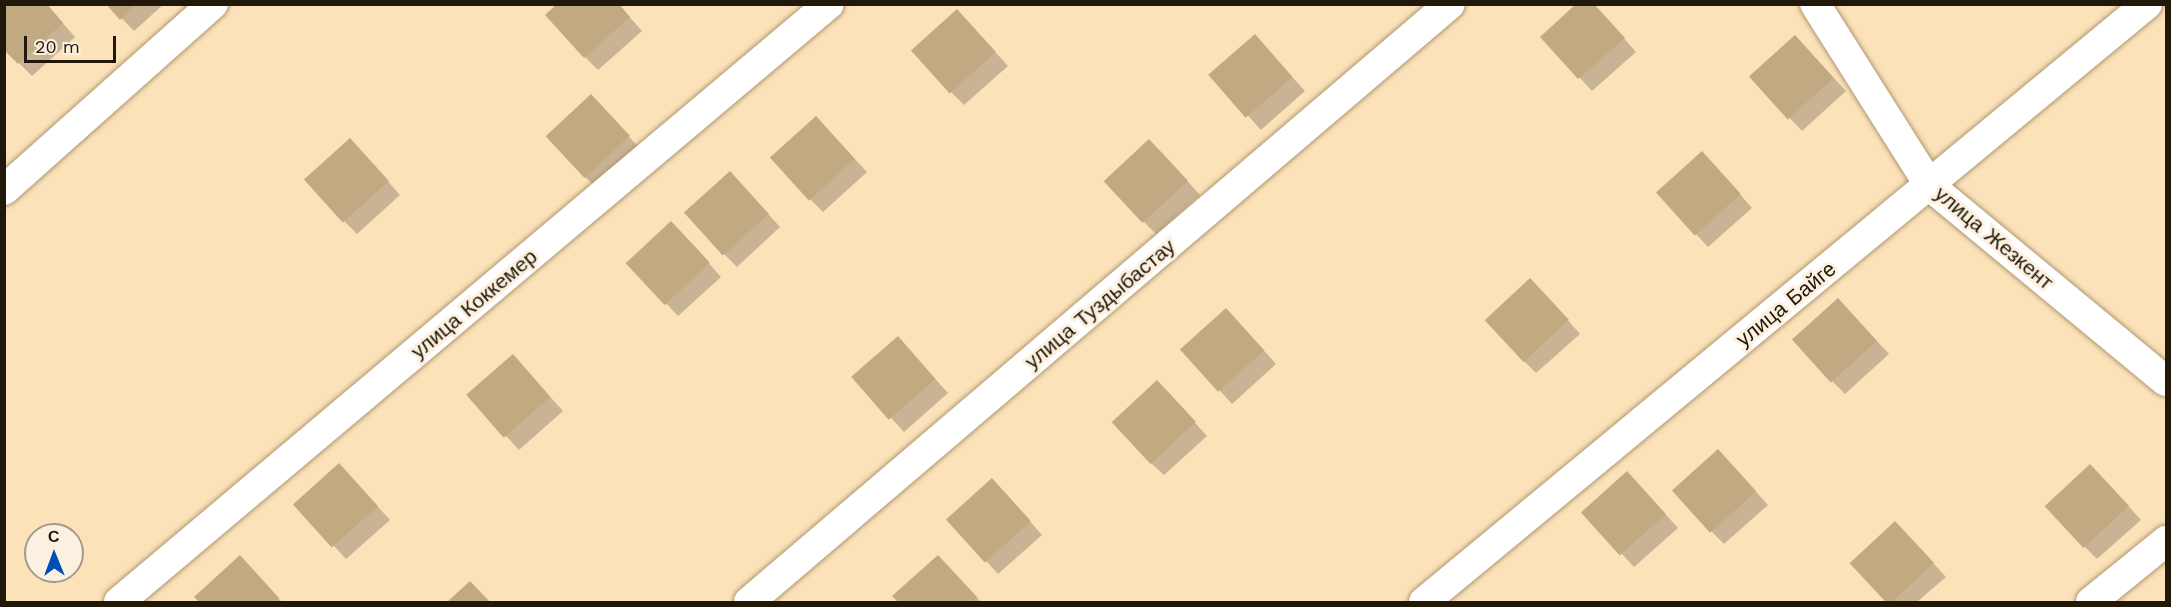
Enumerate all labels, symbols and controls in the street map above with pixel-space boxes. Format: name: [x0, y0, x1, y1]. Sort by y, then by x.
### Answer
scale bar: [27, 24, 118, 62]
text: 20 m: [35, 36, 80, 57]
street label: улица Жезкент: [1930, 181, 2058, 295]
street label: улица Туздыбастау: [1020, 234, 1180, 374]
street label: улица Коккемер: [406, 244, 542, 364]
street label: улица Байге: [1731, 256, 1841, 352]
north arrow: [24, 523, 84, 583]
text: С: [48, 527, 60, 546]

